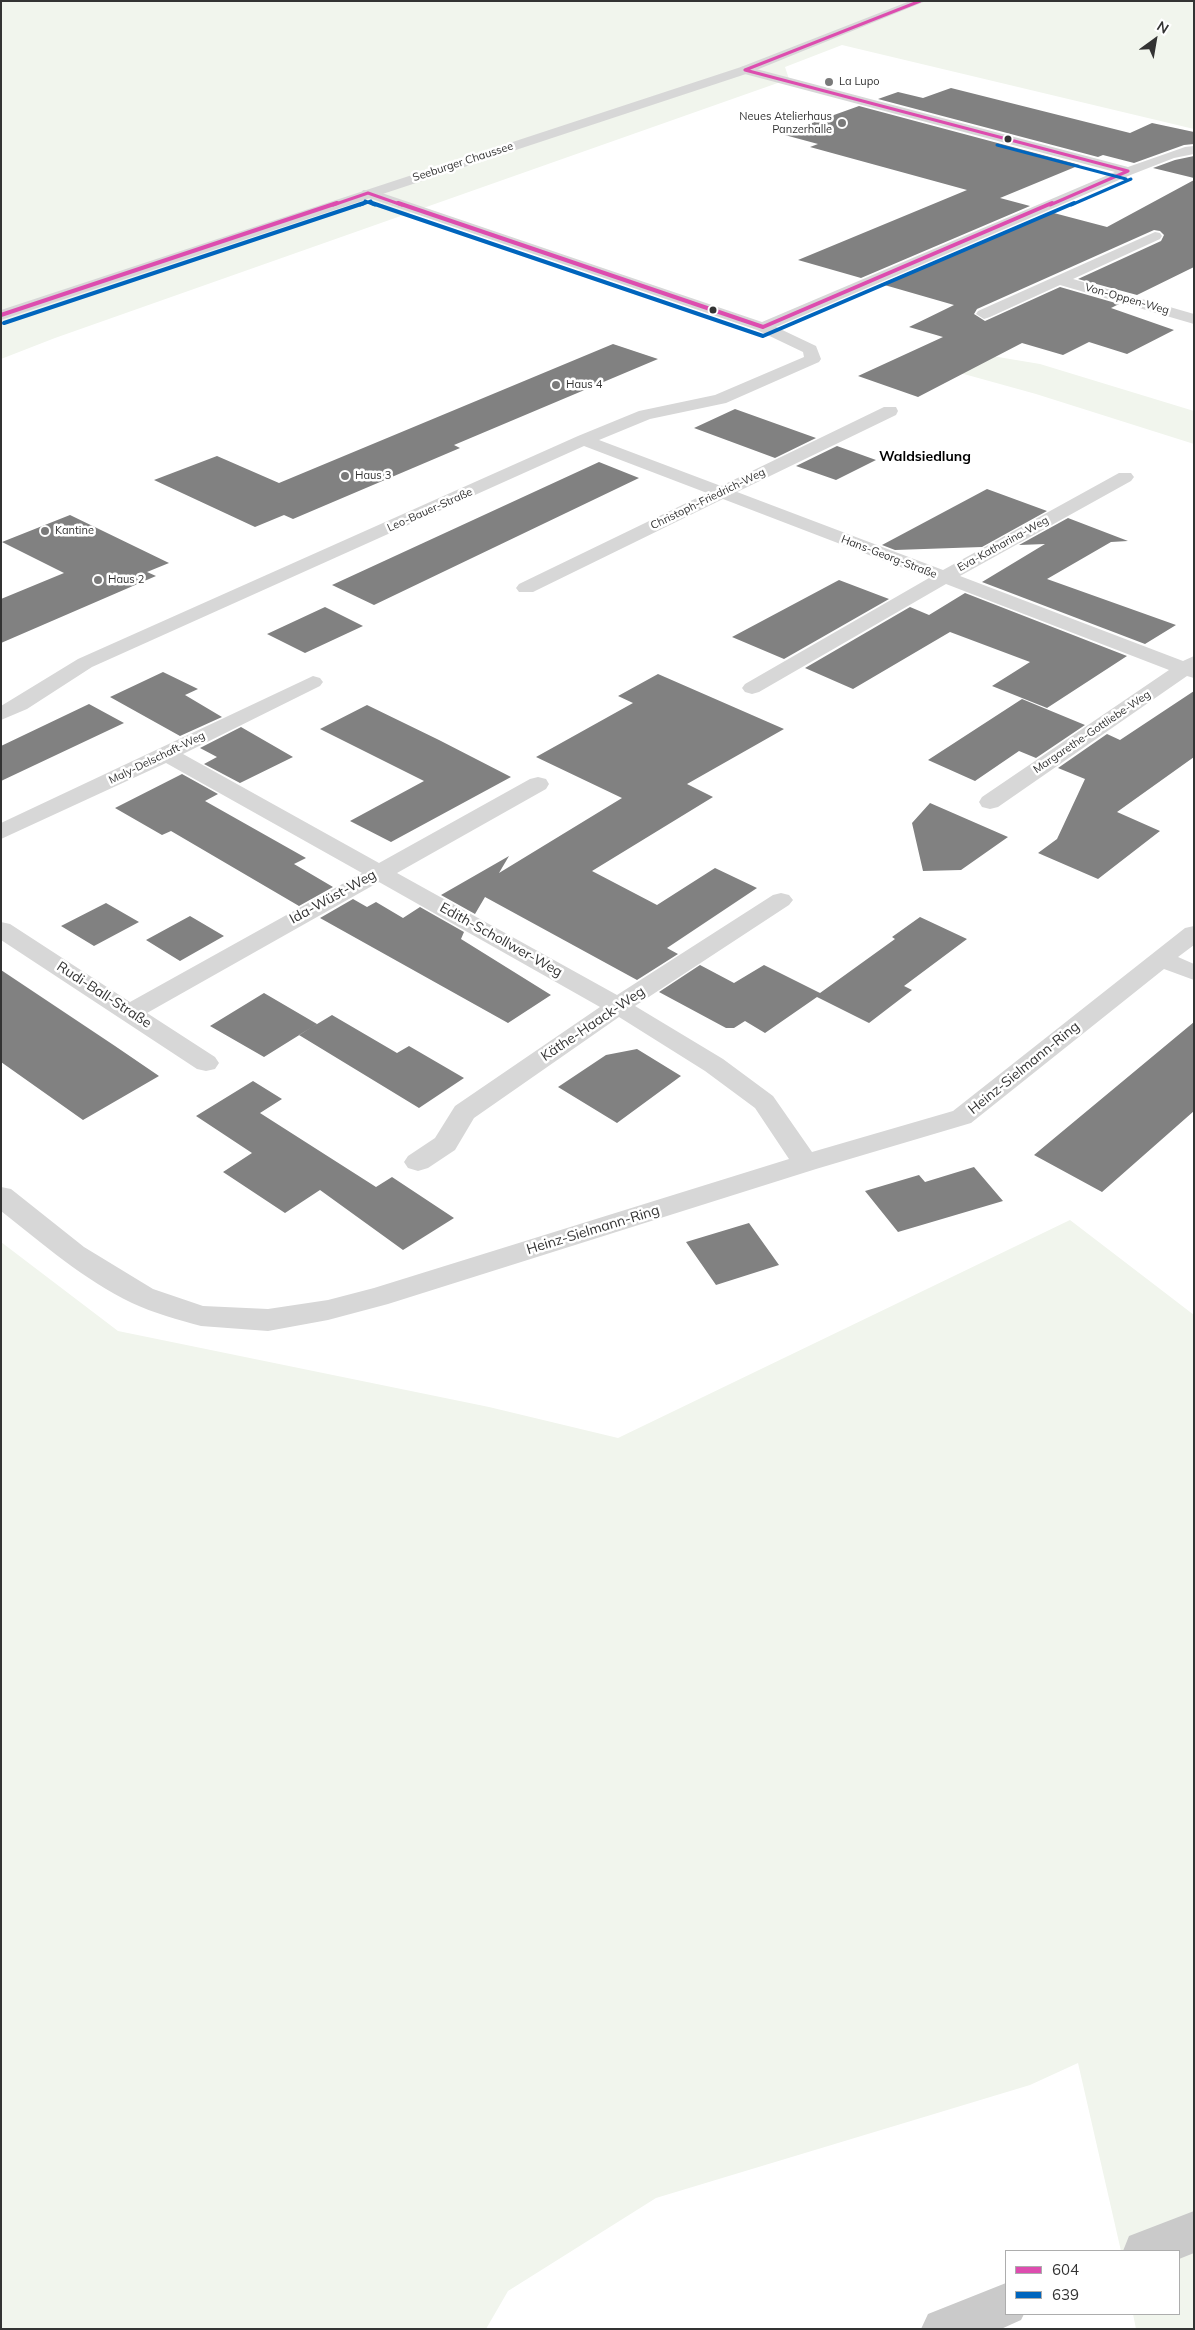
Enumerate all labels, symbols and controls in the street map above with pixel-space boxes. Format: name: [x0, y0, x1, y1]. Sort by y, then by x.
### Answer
north arrow: [1130, 15, 1180, 65]
text: N: [1154, 17, 1172, 38]
place label: La Lupo: [839, 75, 880, 89]
marker: La Lupo: [823, 76, 835, 88]
place label: Neues Atelierhaus Panzerhalle: [739, 110, 832, 136]
marker: Neues Atelierhaus Panzerhalle: [836, 117, 848, 129]
unlabelled marker: [1003, 134, 1013, 144]
street label: Seeburger Chaussee: [411, 140, 515, 184]
street label: Von-Oppen-Weg: [1083, 281, 1171, 317]
unlabelled marker: [708, 305, 718, 315]
place label: Haus 4: [566, 378, 602, 392]
marker: Haus 4: [550, 379, 562, 391]
district label: Waldsiedlung: [879, 449, 971, 465]
street label: Christoph-Friedrich-Weg: [648, 465, 768, 533]
place label: Haus 3: [355, 469, 391, 483]
marker: Haus 3: [339, 470, 351, 482]
street label: Leo-Bauer-Straße: [385, 485, 475, 535]
street label: Eva-Katharina-Weg: [955, 514, 1051, 574]
place label: Kantine: [55, 524, 94, 538]
marker: Kantine: [39, 525, 51, 537]
street label: Hans-Georg-Straße: [839, 533, 939, 581]
place label: Haus 2: [108, 573, 144, 587]
marker: Haus 2: [92, 574, 104, 586]
street label: Margarethe-Gottliebe-Weg: [1031, 688, 1153, 776]
street label: Maly-Delschaft-Weg: [107, 729, 207, 787]
street label: Ida-Wüst-Weg: [287, 866, 379, 928]
street label: Edith-Schollwer-Weg: [437, 899, 565, 981]
street label: Rudi-Ball-Straße: [54, 958, 154, 1032]
street label: Käthe-Haack-Weg: [538, 983, 648, 1065]
street label: Heinz-Sielmann-Ring: [965, 1018, 1083, 1118]
street label: Heinz-Sielmann-Ring: [525, 1202, 661, 1258]
legend: [1005, 2250, 1180, 2315]
text: 604: [1052, 2260, 1079, 2279]
text: 639: [1052, 2285, 1079, 2304]

